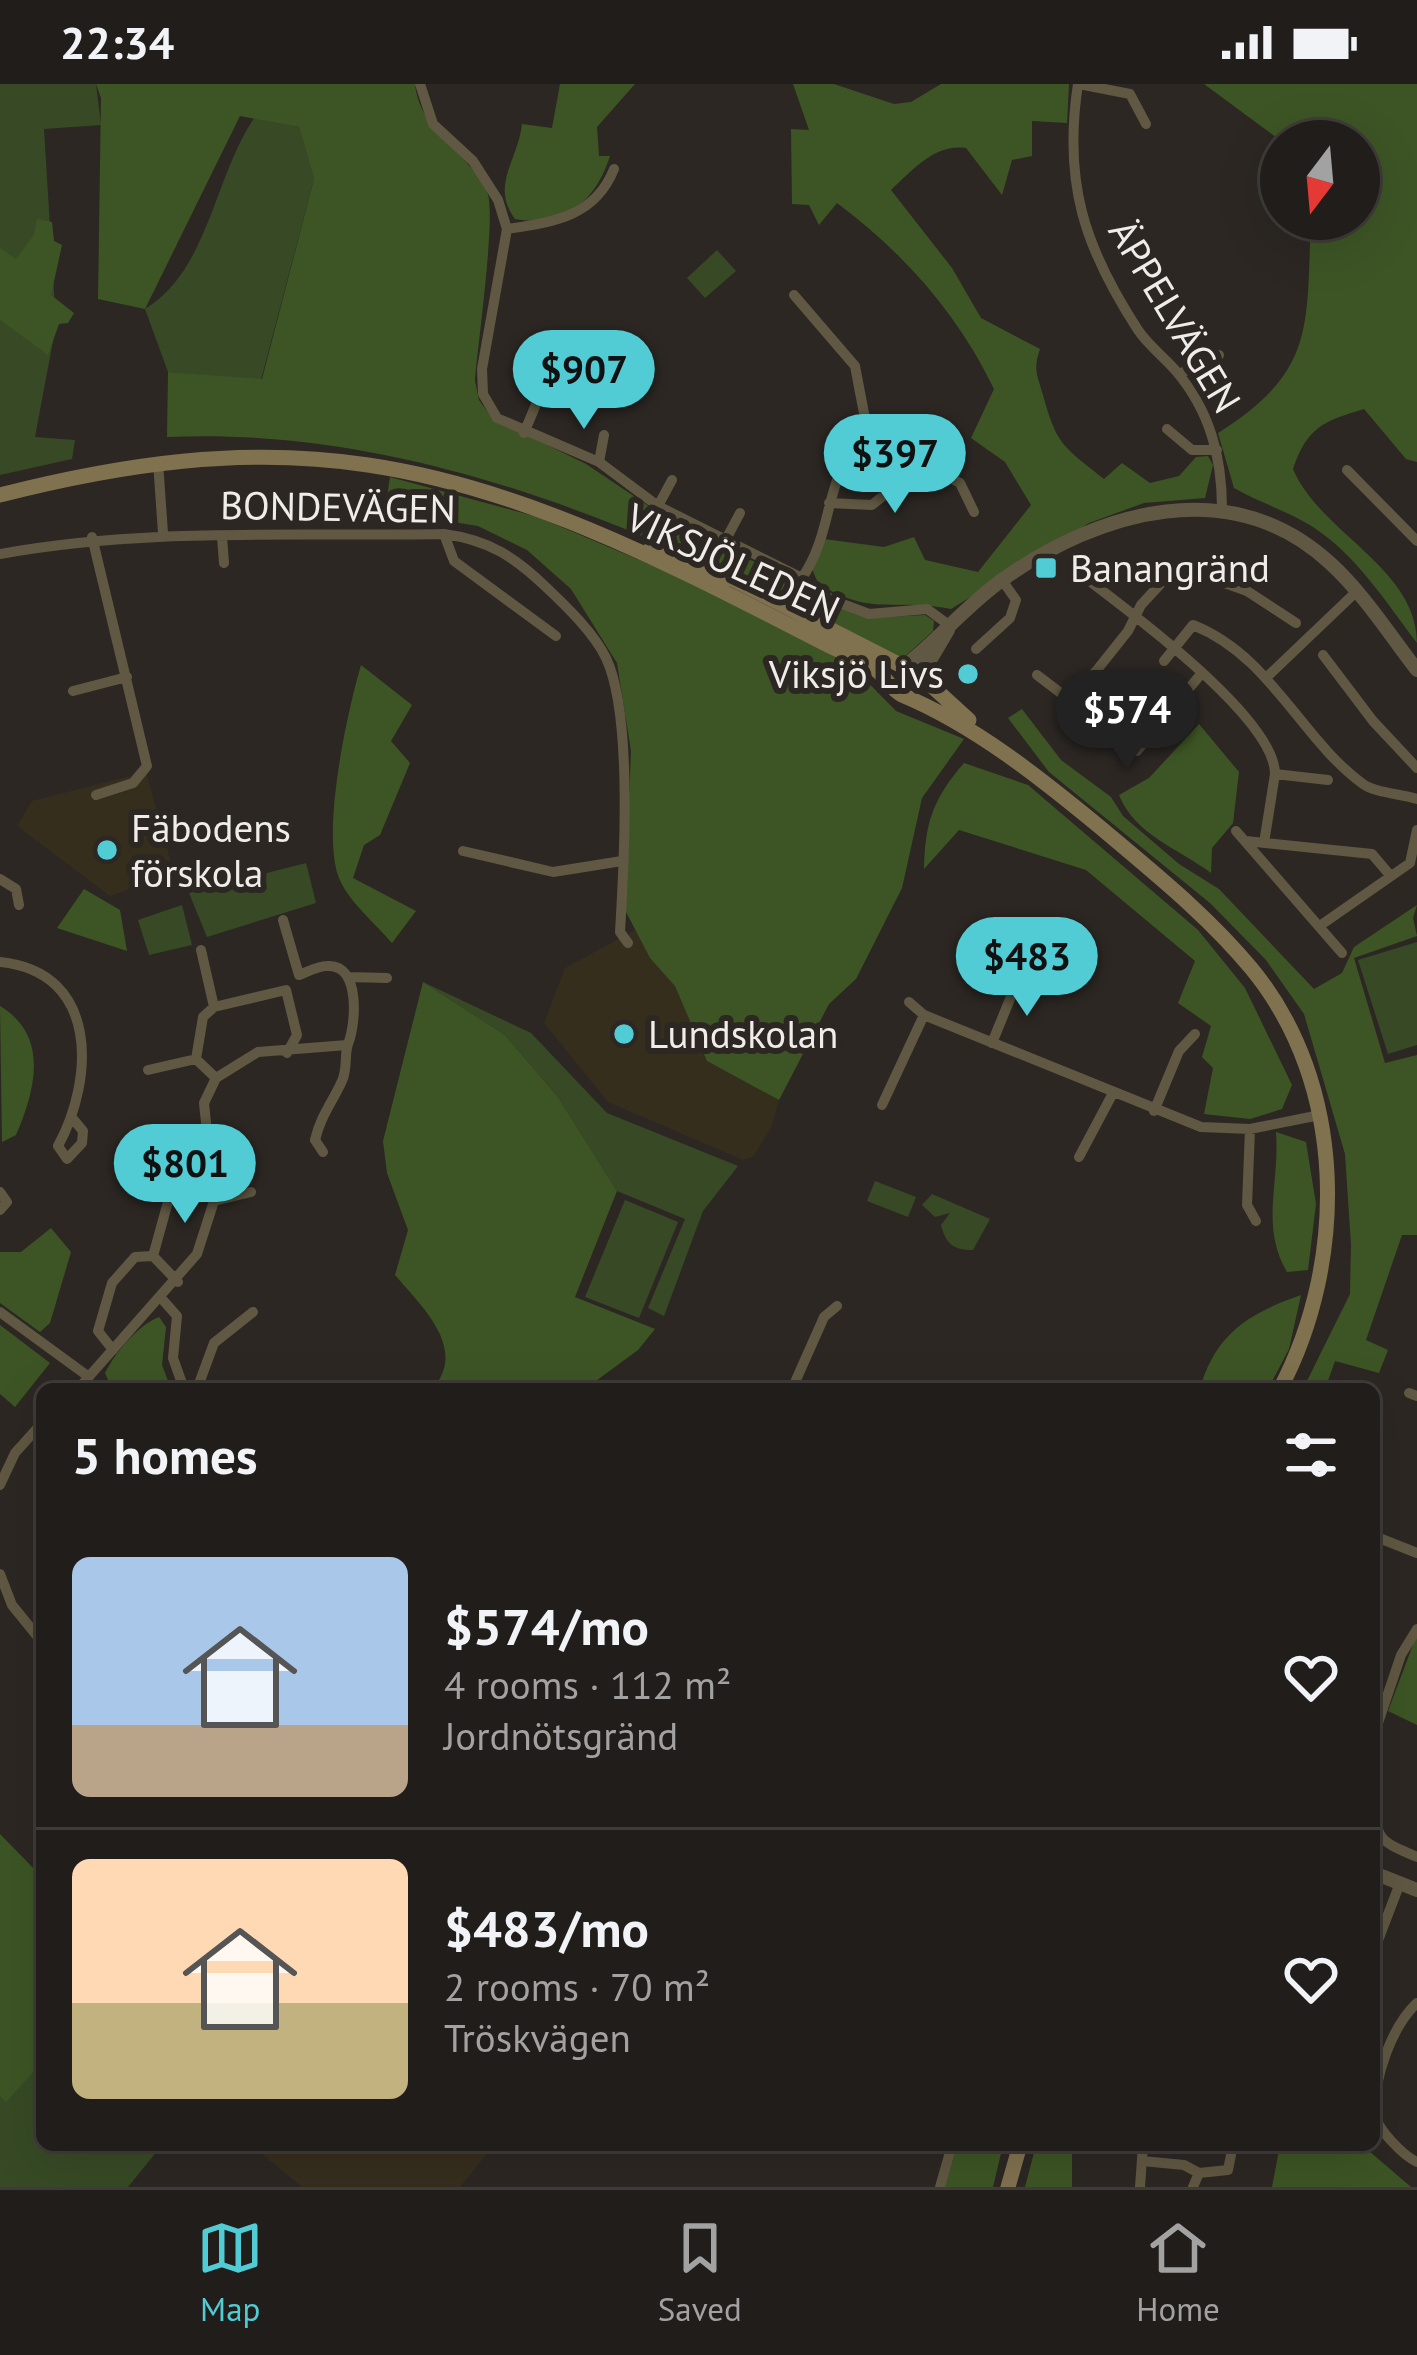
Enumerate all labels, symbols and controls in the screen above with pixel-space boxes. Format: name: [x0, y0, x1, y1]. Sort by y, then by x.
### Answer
text: 22:34: [60, 13, 174, 71]
north arrow: [1260, 120, 1380, 240]
map controls: [1260, 120, 1380, 240]
street label: ÄPPELVÄGEN: [1098, 210, 1253, 422]
pin: $907: [513, 330, 655, 432]
text: $907: [540, 343, 628, 394]
pin: $397: [824, 414, 966, 516]
text: $397: [851, 427, 939, 478]
street label: BONDEVÄGEN: [220, 479, 456, 534]
street label: VIKSJÖLEDEN: [617, 490, 848, 634]
place label: Banangränd: [1070, 542, 1270, 593]
marker: Banangränd: [1033, 555, 1059, 581]
place label: Viksjö Livs: [768, 648, 944, 699]
marker: Viksjö Livs: [955, 661, 981, 687]
pin: $574: [1056, 670, 1198, 772]
text: $574: [1083, 683, 1171, 734]
place label: Fäbodens förskola: [131, 802, 291, 898]
marker: Fäbodens förskola: [94, 837, 120, 863]
pin: $483: [956, 917, 1098, 1019]
text: $483: [983, 930, 1071, 981]
place label: Lundskolan: [648, 1008, 838, 1059]
marker: Lundskolan: [611, 1021, 637, 1047]
pin: $801: [114, 1124, 256, 1226]
text: $801: [141, 1137, 229, 1188]
text: 5 homes: [72, 1422, 258, 1488]
icon: filters: [1278, 1422, 1344, 1488]
text: $574/mo: [444, 1593, 649, 1659]
icon: home: [168, 1605, 312, 1749]
icon: heart: [1278, 1644, 1344, 1710]
text: 4 rooms · 112 m²: [444, 1659, 731, 1710]
text: Jordnötsgränd: [444, 1710, 678, 1761]
text: $483/mo: [444, 1895, 649, 1961]
icon: home: [168, 1907, 312, 2051]
icon: heart: [1278, 1946, 1344, 2012]
text: 2 rooms · 70 m²: [444, 1961, 710, 2012]
text: Tröskvägen: [444, 2012, 631, 2063]
tab: Map: [197, 2215, 263, 2330]
tab: Saved: [658, 2215, 742, 2330]
tab: Home: [1136, 2215, 1220, 2330]

